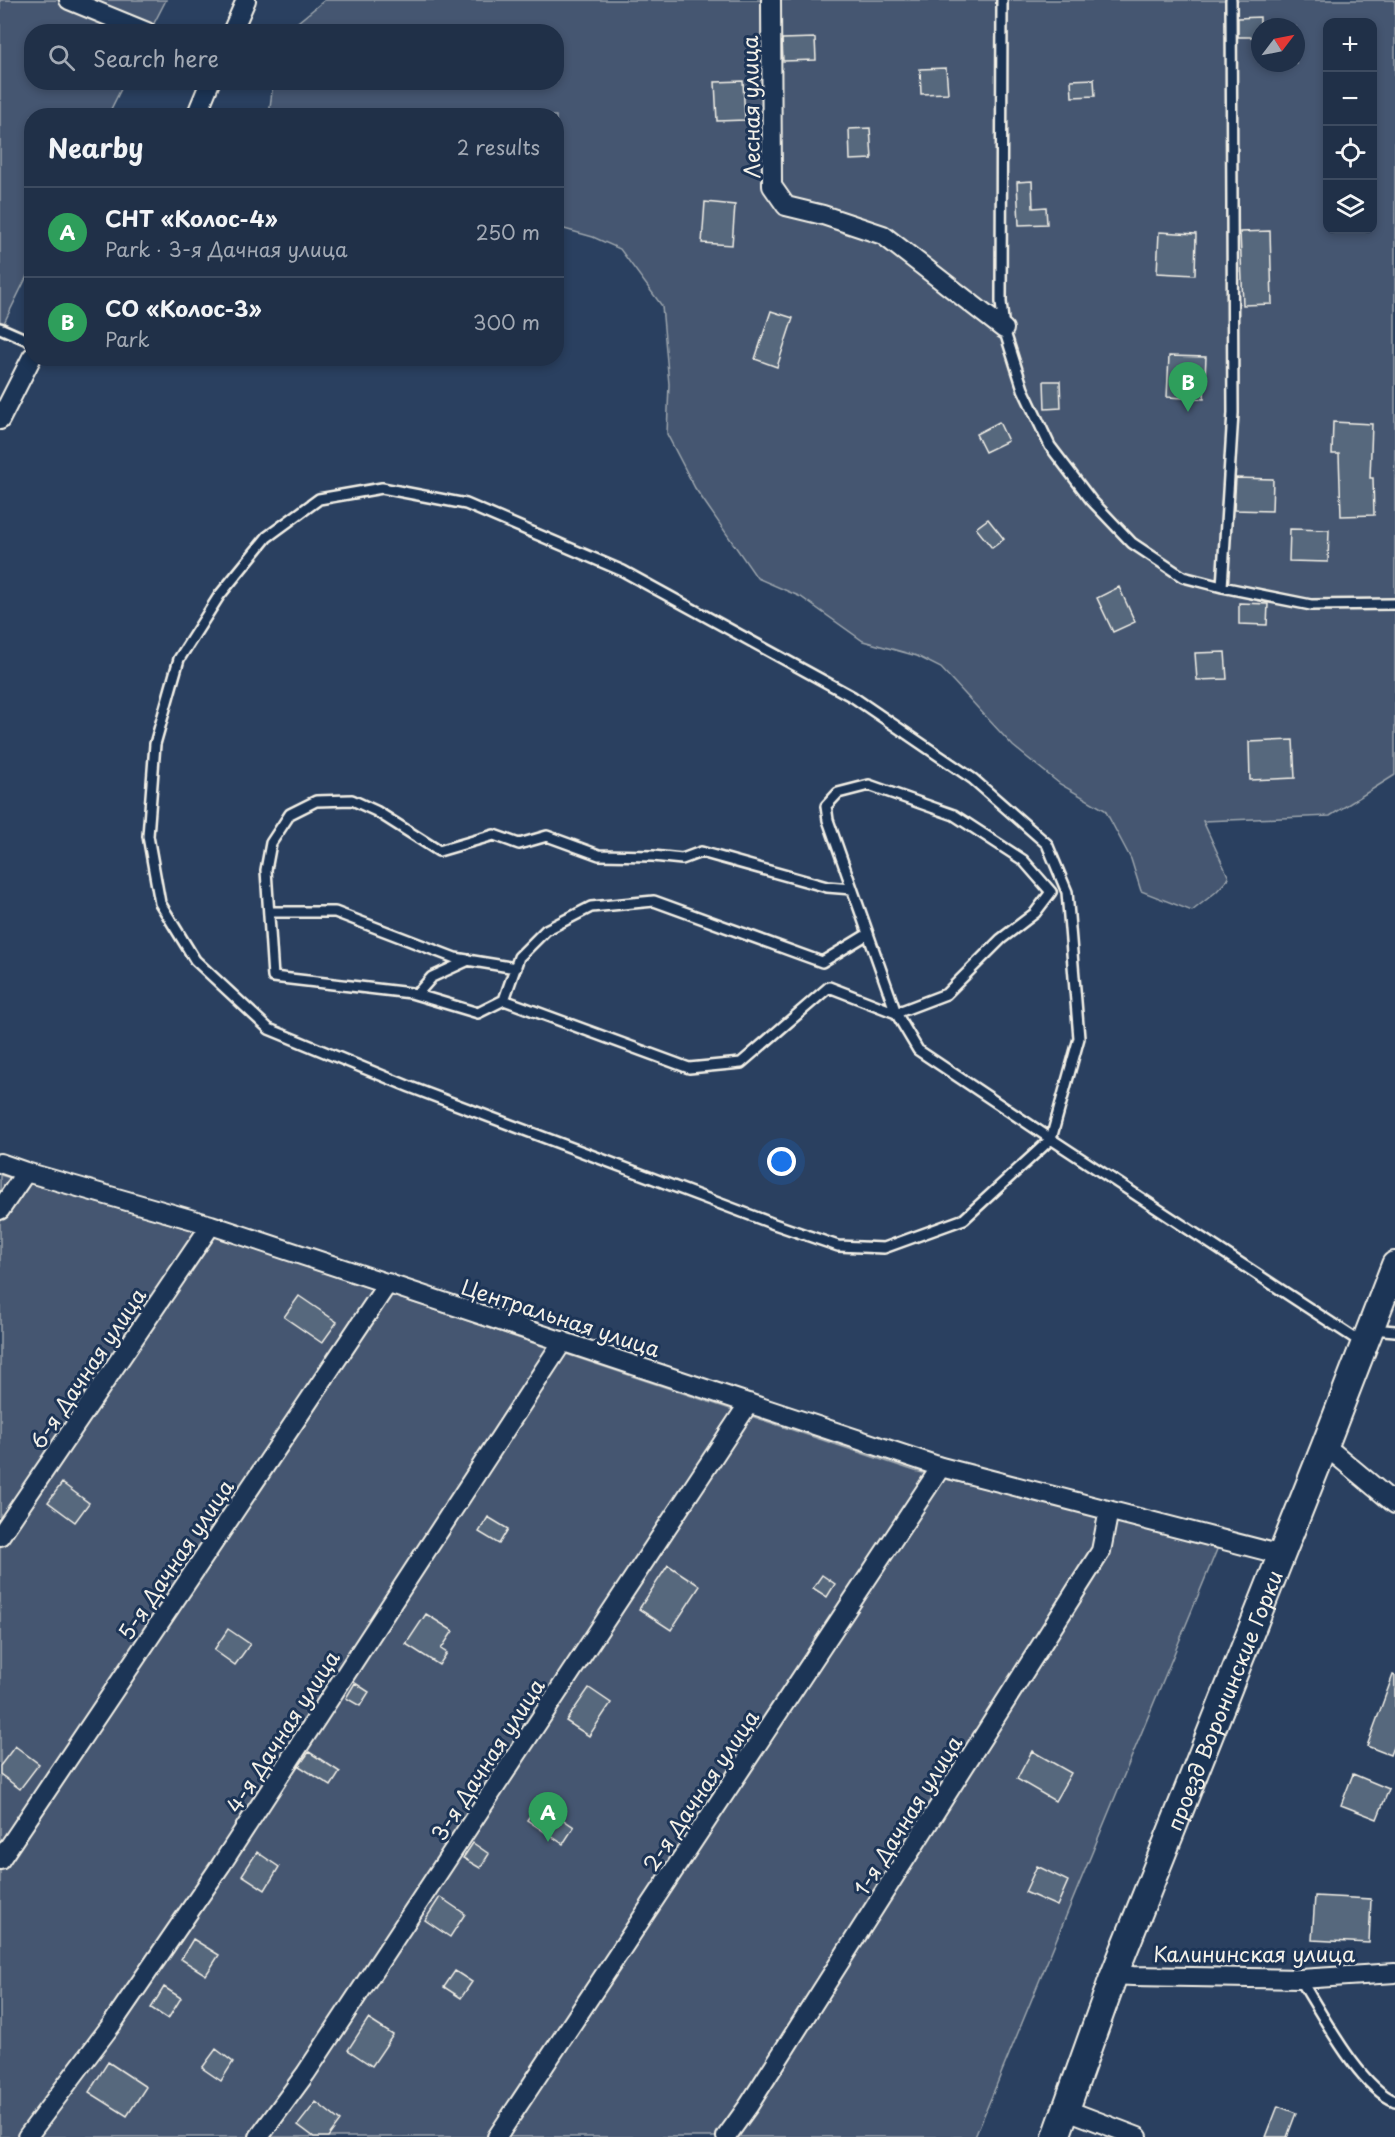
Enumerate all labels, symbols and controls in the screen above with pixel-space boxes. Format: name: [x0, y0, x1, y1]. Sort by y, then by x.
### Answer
north arrow: [1251, 18, 1305, 72]
map controls: [1323, 18, 1377, 234]
button: +: [1323, 18, 1377, 72]
search box: [24, 24, 564, 90]
street label: Лесная улица: [733, 35, 767, 179]
icon: search: [45, 41, 78, 74]
text: Search here: [93, 41, 219, 74]
button: −: [1323, 72, 1377, 126]
button: locate: [1323, 126, 1377, 180]
text: Nearby: [48, 128, 143, 167]
text: 2 results: [457, 132, 540, 162]
button: layers: [1323, 180, 1377, 234]
text: СНТ «Колос-4»: [105, 201, 278, 234]
text: A: [60, 217, 75, 247]
text: 250 m: [476, 217, 540, 247]
text: Park · 3-я Дачная улица: [105, 234, 347, 264]
text: СО «Колос-3»: [105, 291, 262, 324]
text: B: [61, 307, 74, 337]
text: 300 m: [473, 307, 540, 337]
text: Park: [105, 324, 150, 354]
pin: B: [1168, 362, 1208, 412]
your location: [767, 1147, 796, 1176]
street label: Центральная улица: [458, 1270, 665, 1364]
street label: 6-я Дачная улица: [21, 1280, 153, 1455]
street label: 5-я Дачная улица: [109, 1472, 241, 1646]
street label: проезд Воронинские Горки: [1157, 1565, 1290, 1835]
street label: 4-я Дачная улица: [217, 1643, 347, 1819]
street label: 3-я Дачная улица: [422, 1671, 552, 1847]
street label: 2-я Дачная улица: [634, 1702, 766, 1877]
street label: 1-я Дачная улица: [845, 1728, 970, 1901]
pin: A: [528, 1792, 568, 1842]
street label: Калининская улица: [1153, 1937, 1356, 1969]

